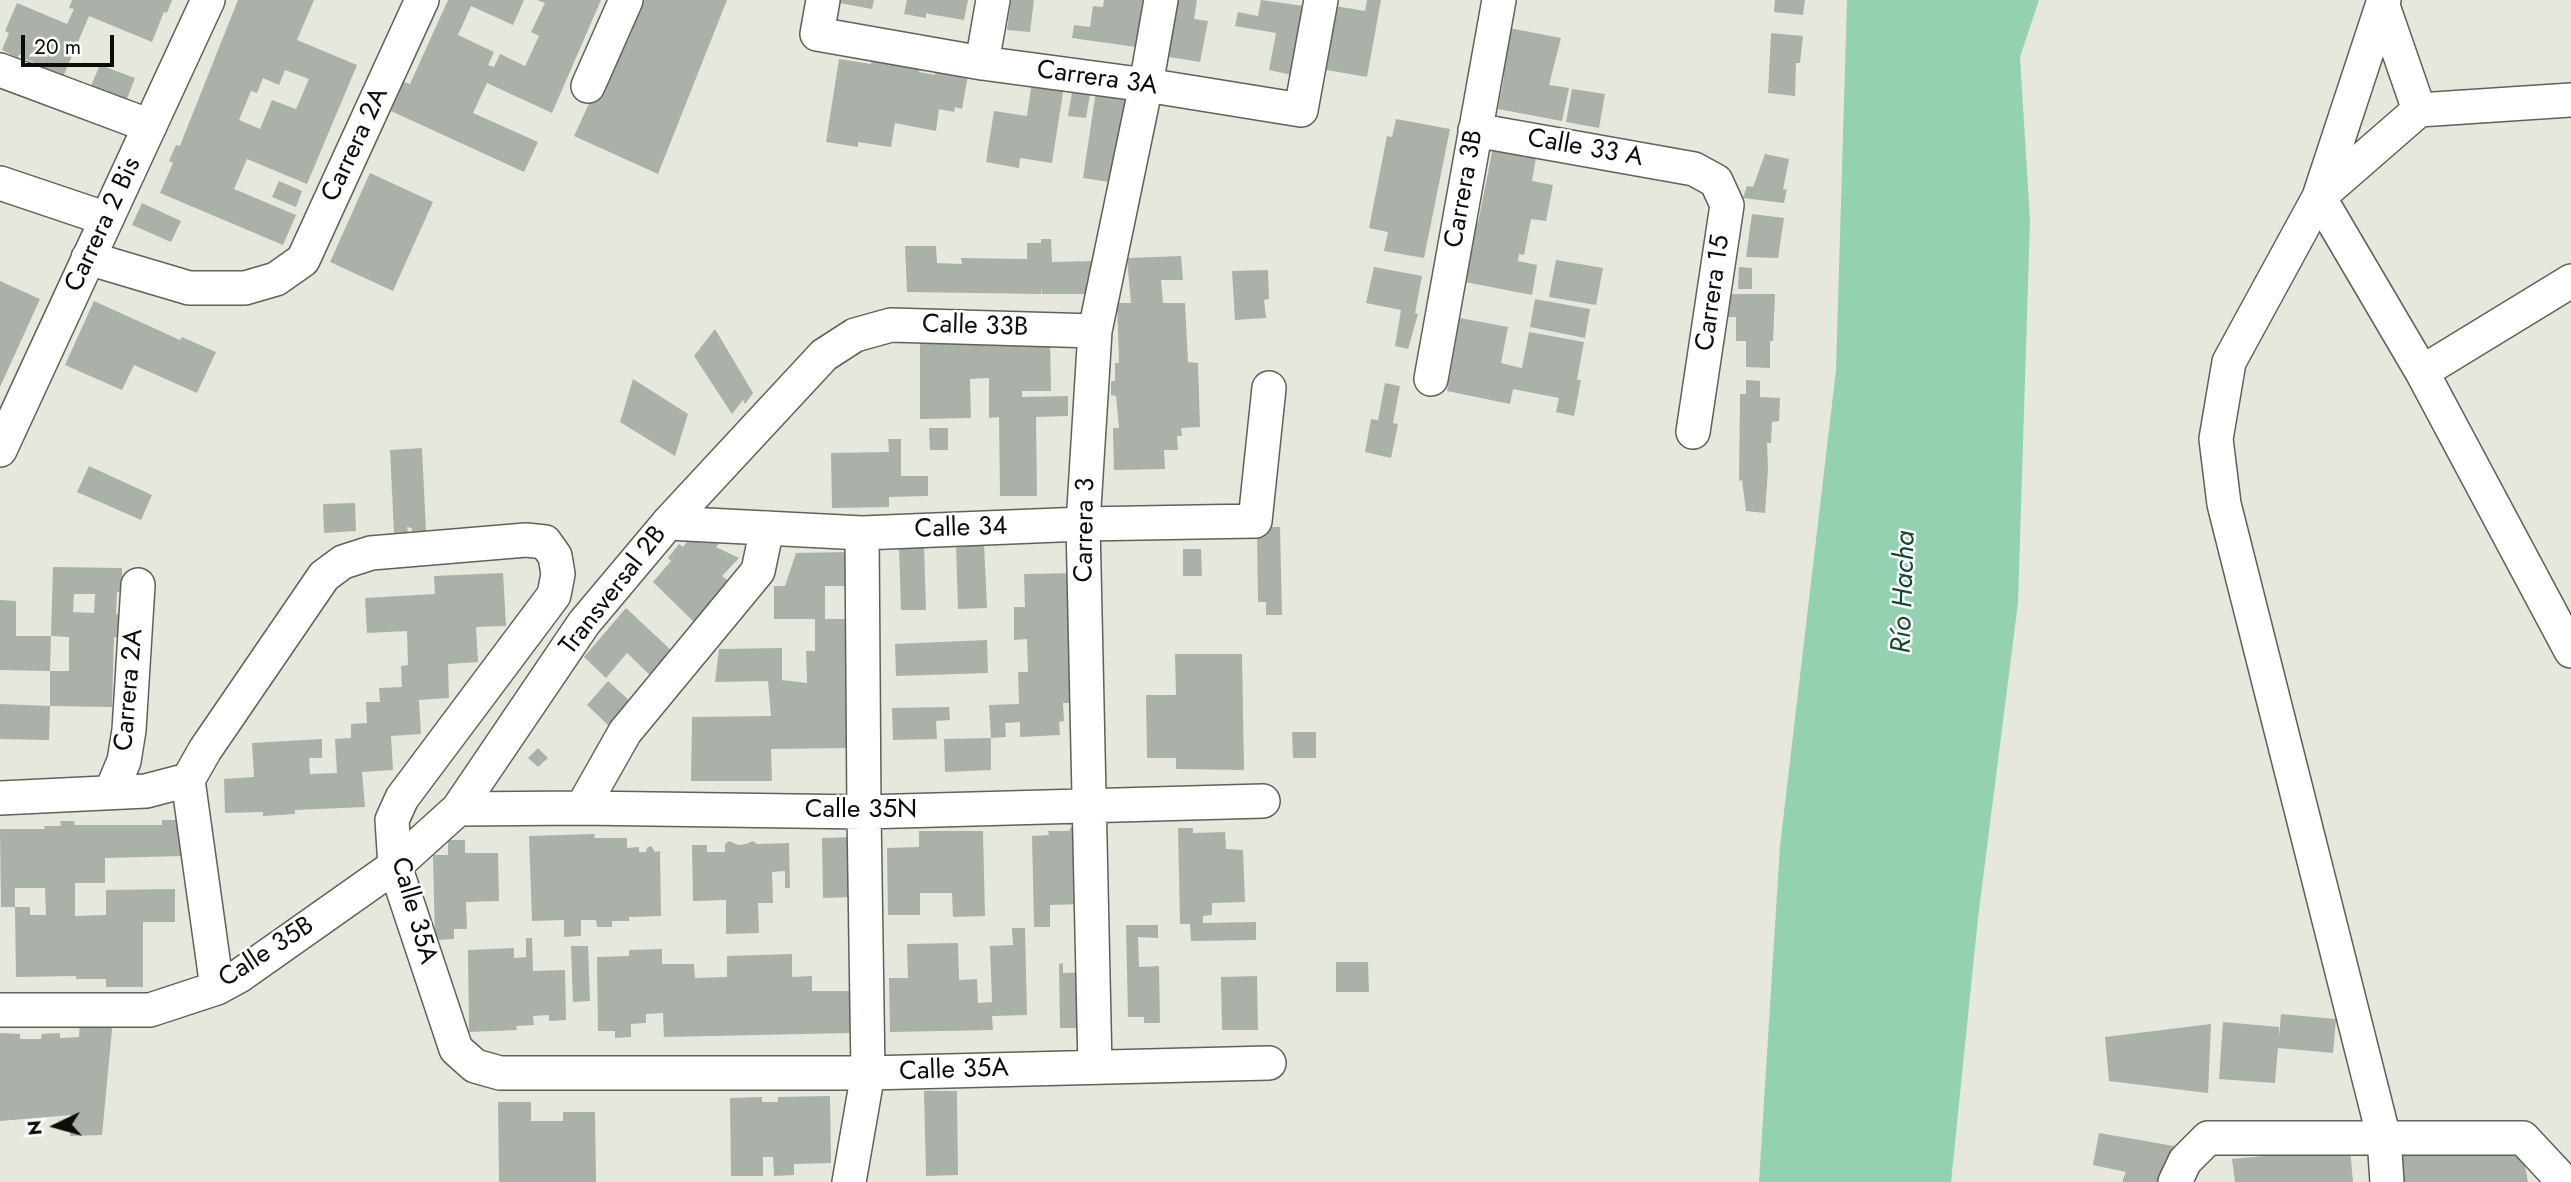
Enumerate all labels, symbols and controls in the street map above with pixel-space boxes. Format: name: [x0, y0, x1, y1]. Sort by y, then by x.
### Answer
scale bar: [24, 21, 117, 65]
text: 20 m: [34, 32, 81, 62]
street label: Carrera 3A: [1035, 55, 1159, 103]
street label: Carrera 2A: [316, 83, 396, 207]
street label: Calle 33 A: [1525, 123, 1645, 175]
street label: Carrera 3B: [1439, 128, 1491, 250]
street label: Carrera 2 Bis: [59, 153, 149, 297]
street label: Carrera 15: [1690, 233, 1738, 353]
street label: Calle 33B: [921, 310, 1029, 344]
street label: Carrera 3: [1069, 477, 1103, 583]
street label: Calle 34: [914, 512, 1008, 546]
street label: Transversal 2B: [554, 520, 674, 662]
water label: Río Hacha: [1886, 530, 1924, 654]
street label: Carrera 2A: [109, 628, 151, 752]
street label: Calle 35N: [805, 795, 917, 827]
street label: Calle 35A: [383, 854, 443, 968]
street label: Calle 35B: [214, 911, 320, 995]
street label: Calle 35A: [899, 1053, 1009, 1089]
north arrow: [21, 1091, 91, 1161]
text: N: [20, 1119, 49, 1137]

